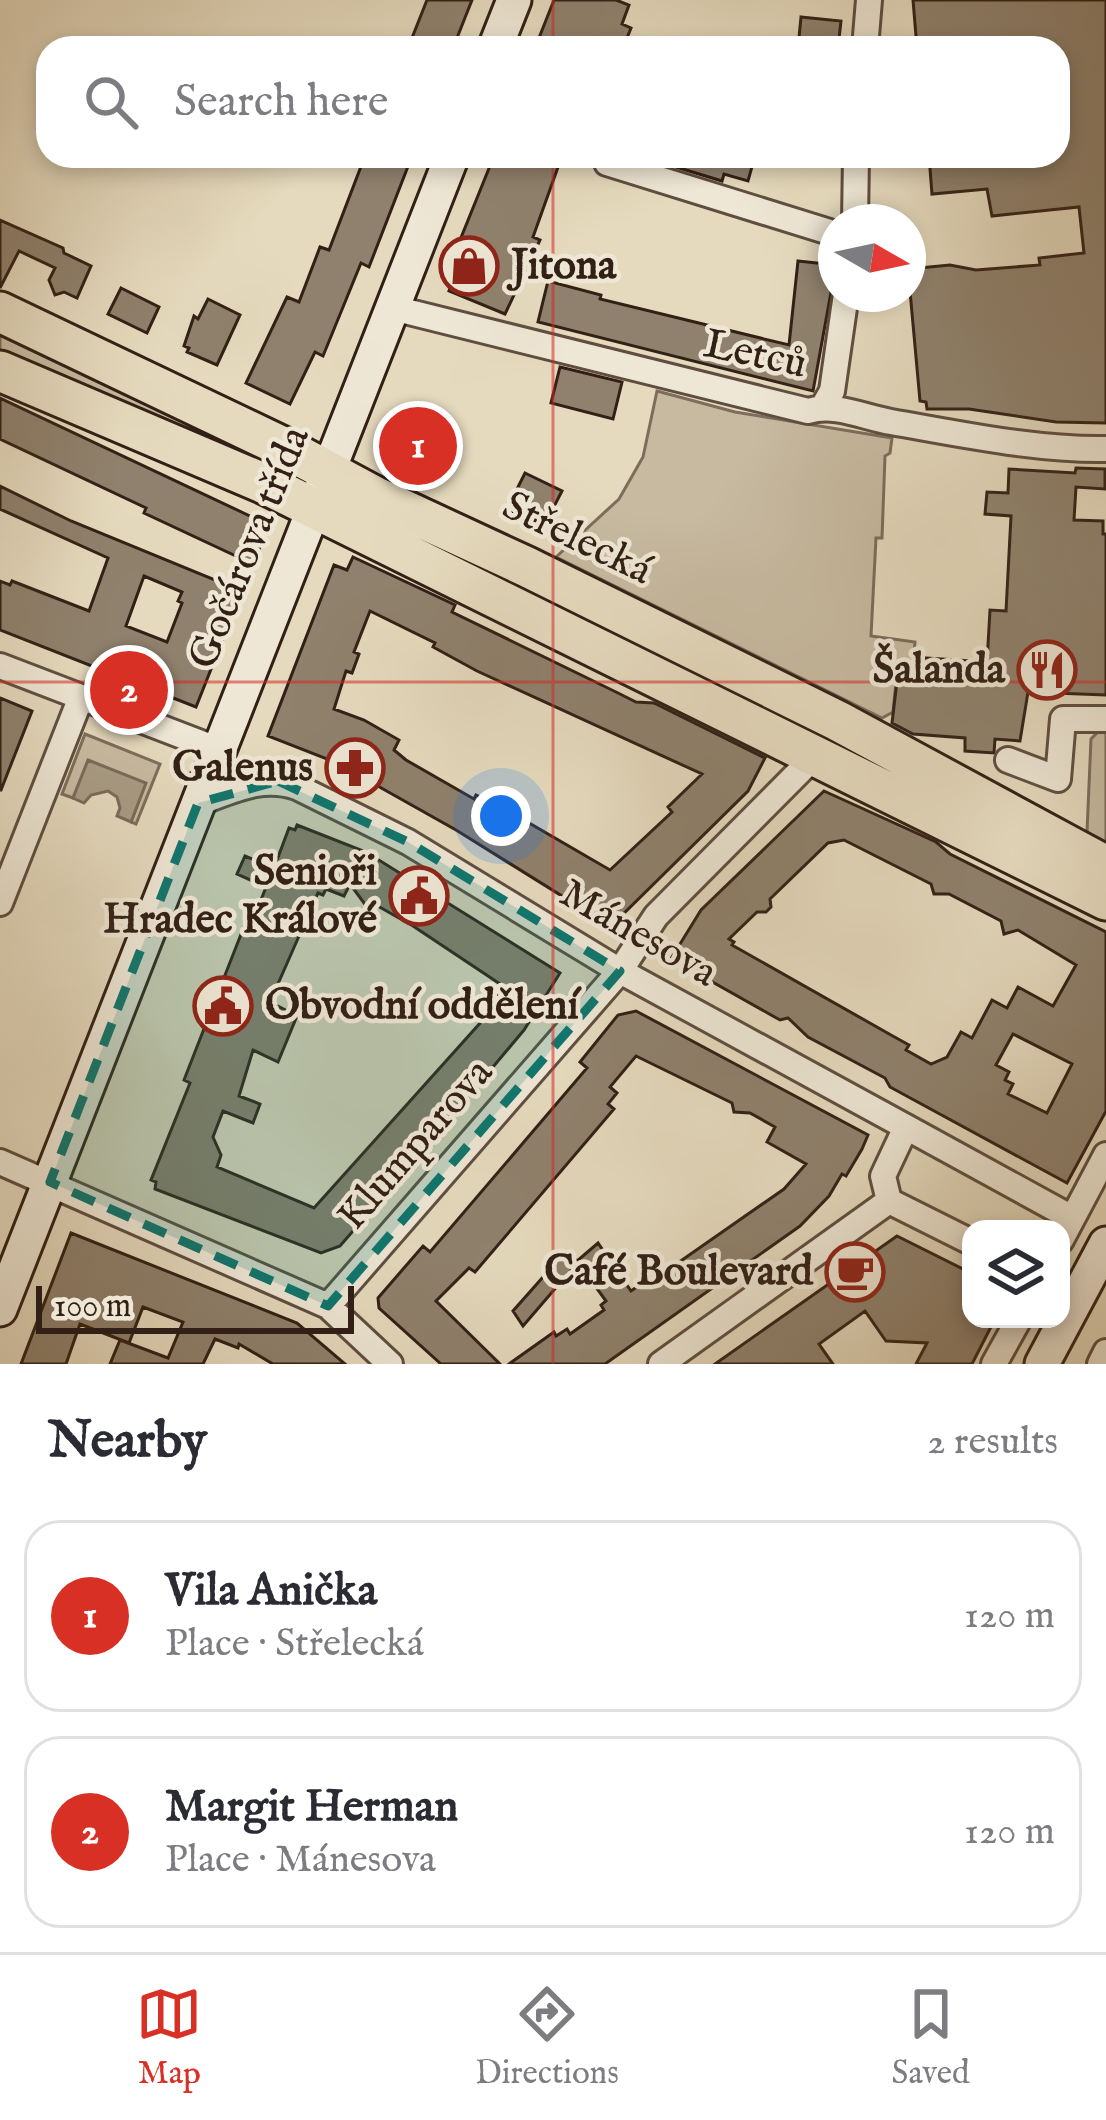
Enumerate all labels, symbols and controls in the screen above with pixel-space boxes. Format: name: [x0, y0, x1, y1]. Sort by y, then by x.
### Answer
search box: [36, 36, 1070, 168]
icon: search: [78, 69, 144, 135]
text: Search here: [174, 74, 388, 131]
north arrow: [818, 204, 926, 312]
shop icon: Jitona: [438, 235, 500, 297]
place label: Jitona: [506, 240, 617, 293]
street label: Letců: [699, 318, 811, 392]
pin: 1: [379, 401, 457, 491]
street label: Gočárova třída: [177, 418, 323, 677]
street label: Střelecká: [494, 480, 661, 598]
restaurant icon: Šalanda: [1016, 639, 1078, 701]
place label: Šalanda: [873, 642, 1006, 697]
pin: 2: [90, 645, 168, 735]
pharmacy icon: Galenus: [324, 737, 386, 799]
place label: Galenus: [172, 742, 313, 795]
your location: [471, 786, 531, 846]
place label: Senioři Hradec Králové: [103, 846, 377, 947]
public building icon: Senioři Hradec Králové: [388, 865, 450, 927]
street label: Mánesova: [550, 868, 727, 1001]
public building icon: Obvodní oddělení: [192, 975, 254, 1037]
place label: Obvodní oddělení: [265, 980, 582, 1033]
street label: Klumparova: [327, 1047, 506, 1242]
map controls: [962, 1220, 1070, 1328]
button: layers: [962, 1220, 1070, 1328]
cafe icon: Café Boulevard: [824, 1241, 886, 1303]
place label: Café Boulevard: [544, 1246, 815, 1299]
scale bar: [36, 1280, 354, 1333]
text: 100 m: [54, 1286, 131, 1328]
text: Nearby: [48, 1410, 207, 1475]
text: 2 results: [927, 1418, 1058, 1467]
text: Vila Anička: [165, 1563, 377, 1620]
text: 1: [83, 1592, 97, 1641]
text: 120 m: [964, 1592, 1055, 1641]
text: Place · Střelecká: [165, 1620, 424, 1669]
text: Margit Herman: [165, 1779, 458, 1836]
text: 2: [81, 1808, 99, 1857]
text: 120 m: [964, 1808, 1055, 1857]
text: Place · Mánesova: [165, 1836, 436, 1885]
tab: Map: [136, 1981, 202, 2095]
tab: Directions: [475, 1981, 619, 2095]
tab: Saved: [892, 1981, 970, 2095]

